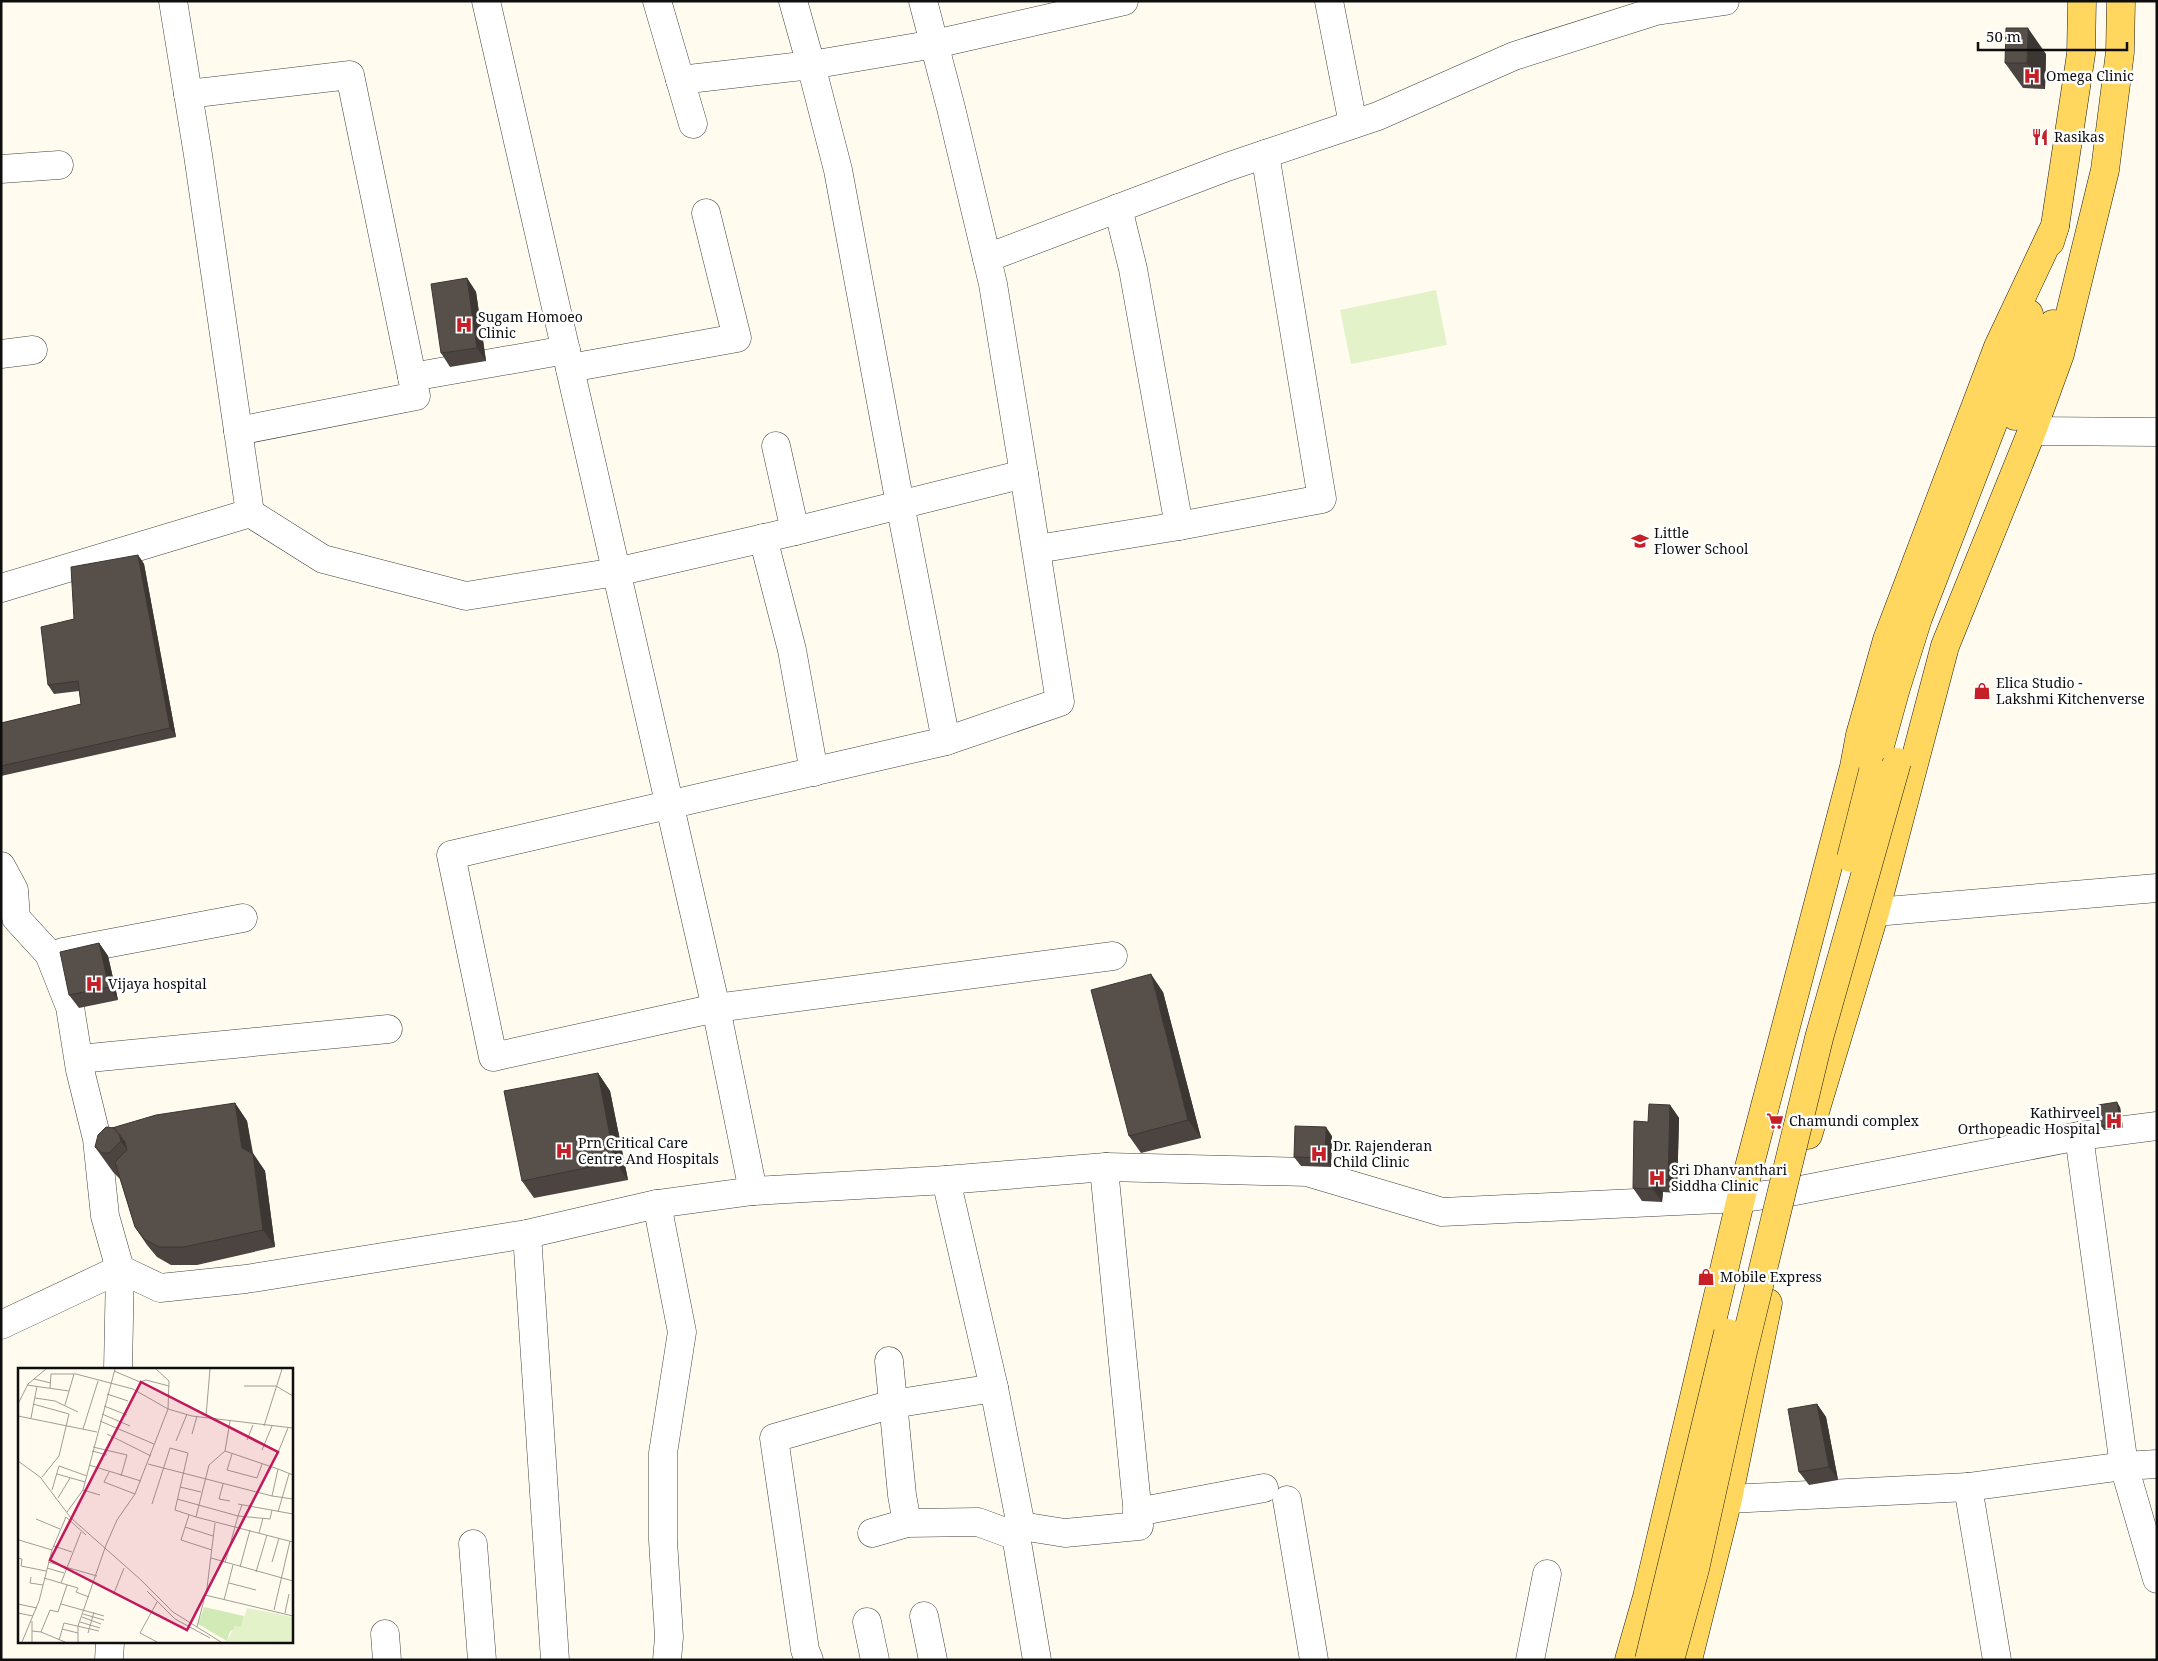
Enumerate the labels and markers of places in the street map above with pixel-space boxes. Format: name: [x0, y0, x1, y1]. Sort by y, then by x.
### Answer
hospital icon: Omega Clinic: [2022, 66, 2042, 86]
place label: Omega Clinic: [2046, 66, 2134, 85]
restaurant icon: Rasikas: [2030, 127, 2050, 147]
place label: Rasikas: [2054, 127, 2104, 146]
place label: Sugam Homoeo Clinic: [478, 307, 583, 342]
hospital icon: Sugam Homoeo Clinic: [454, 315, 474, 335]
place label: Little Flower School: [1654, 523, 1749, 558]
school or university icon: Little Flower School: [1630, 531, 1650, 551]
place label: Elica Studio - Lakshmi Kitchenverse: [1996, 673, 2145, 708]
shop icon: Elica Studio - Lakshmi Kitchenverse: [1972, 681, 1992, 701]
hospital icon: Vijaya hospital: [84, 974, 104, 994]
place label: Vijaya hospital: [108, 974, 207, 993]
place label: Kathirveel Orthopeadic Hospital: [1958, 1103, 2101, 1138]
supermarket icon: Chamundi complex: [1765, 1111, 1785, 1131]
place label: Chamundi complex: [1789, 1111, 1920, 1130]
hospital icon: Kathirveel Orthopeadic Hospital: [2104, 1111, 2124, 1131]
place label: Prn Critical Care Centre And Hospitals: [578, 1133, 719, 1168]
place label: Dr. Rajenderan Child Clinic: [1333, 1136, 1432, 1171]
hospital icon: Prn Critical Care Centre And Hospitals: [554, 1141, 574, 1161]
hospital icon: Dr. Rajenderan Child Clinic: [1309, 1144, 1329, 1164]
place label: Sri Dhanvanthari Siddha Clinic: [1671, 1160, 1788, 1195]
hospital icon: Sri Dhanvanthari Siddha Clinic: [1647, 1168, 1667, 1188]
shop icon: Mobile Express: [1696, 1267, 1716, 1287]
place label: Mobile Express: [1720, 1267, 1822, 1286]

